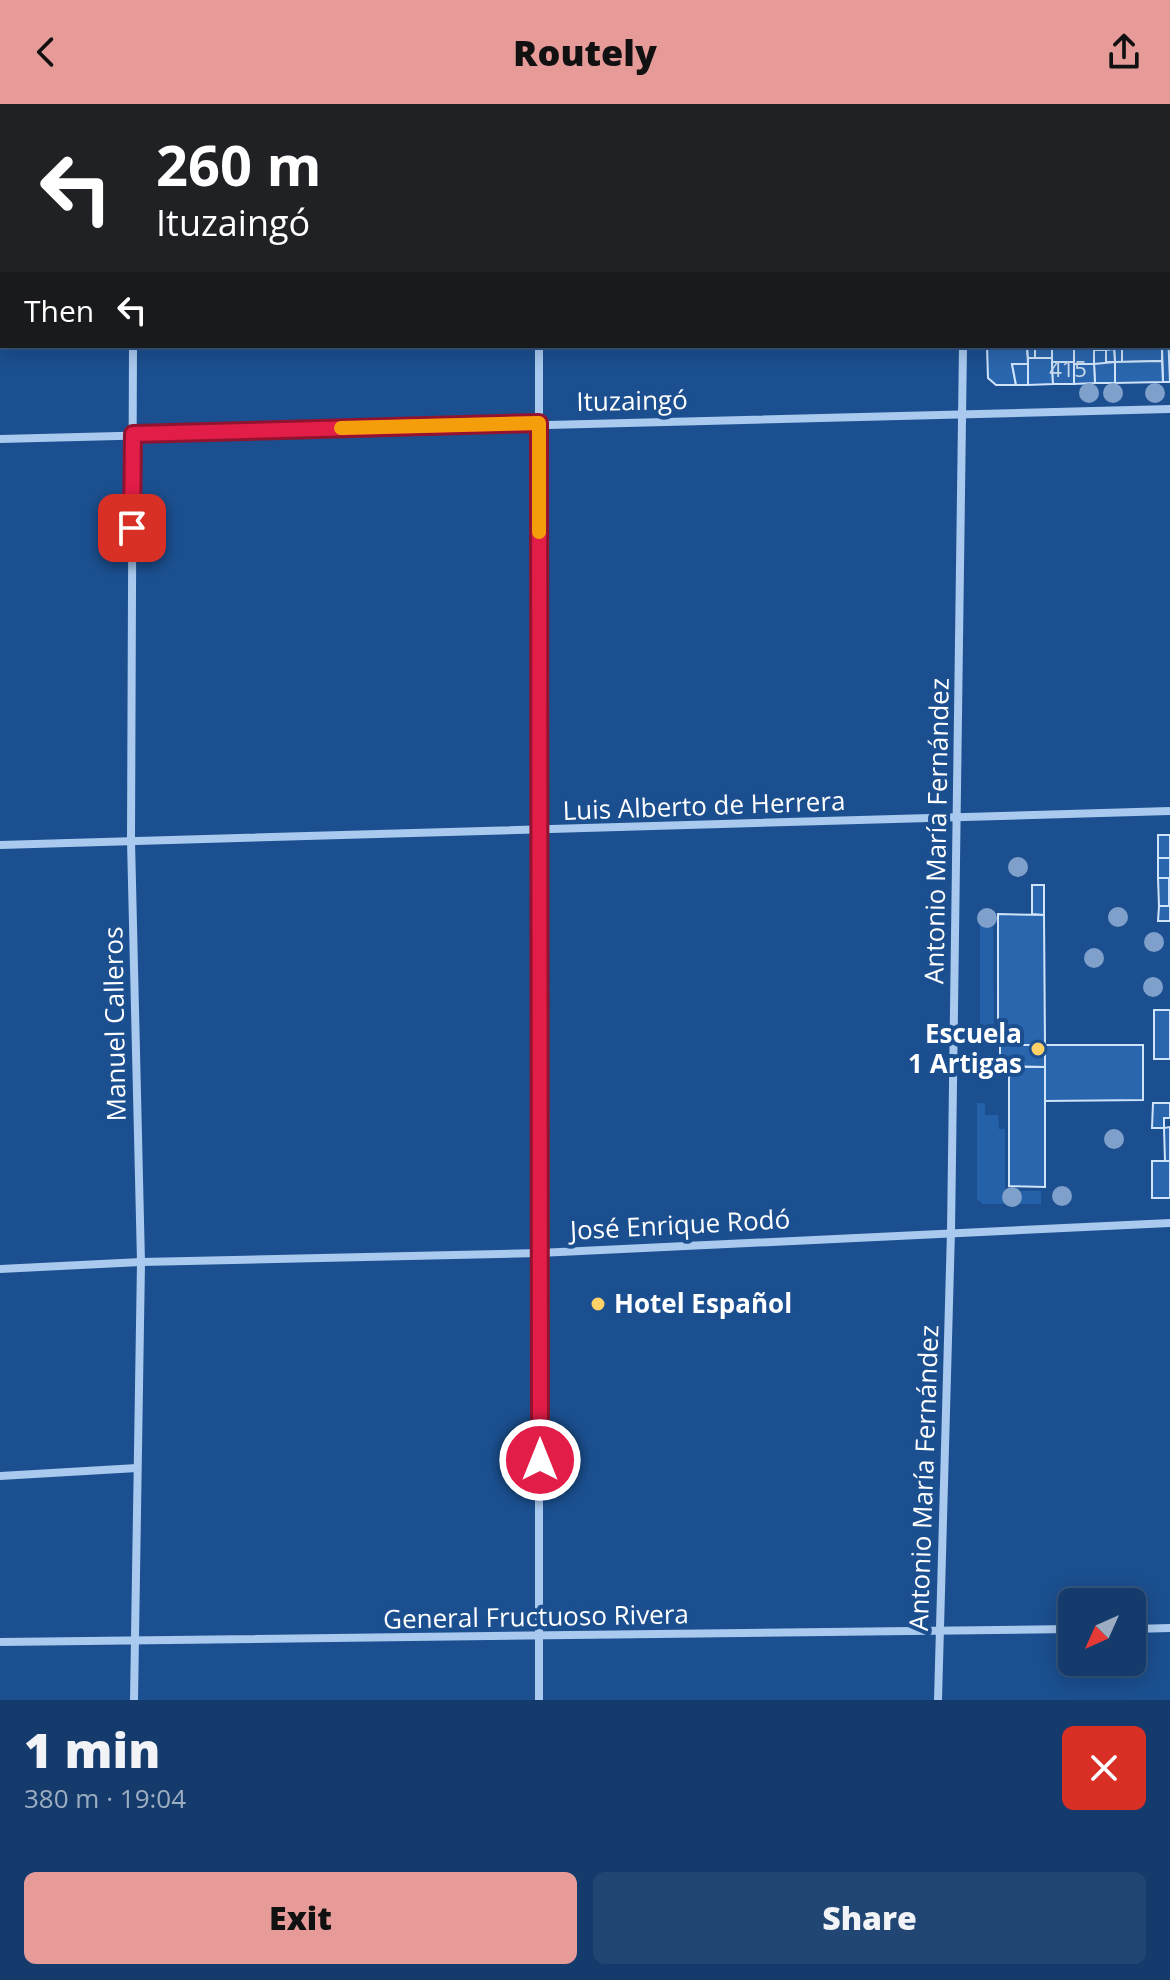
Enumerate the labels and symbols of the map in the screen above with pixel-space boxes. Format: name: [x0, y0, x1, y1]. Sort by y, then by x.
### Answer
house number: 415: [1049, 353, 1087, 383]
street label: Ituzaingó: [576, 381, 688, 419]
pin: [98, 494, 166, 562]
street label: Antonio María Fernández: [915, 678, 957, 984]
street label: Luis Alberto de Herrera: [562, 782, 846, 828]
street label: Manuel Calleros: [94, 926, 134, 1122]
place label: Escuela 1 Artigas: [908, 1015, 1022, 1081]
marker: Escuela 1 Artigas: [1029, 1040, 1047, 1058]
street label: José Enrique Rodó: [566, 1200, 791, 1248]
place label: Hotel Español: [614, 1285, 792, 1321]
marker: Hotel Español: [589, 1295, 607, 1313]
street label: Antonio María Fernández: [900, 1324, 946, 1632]
position arrow: [498, 1418, 582, 1502]
north arrow: [1058, 1588, 1146, 1676]
street label: General Fructuoso Rivera: [383, 1595, 689, 1637]

